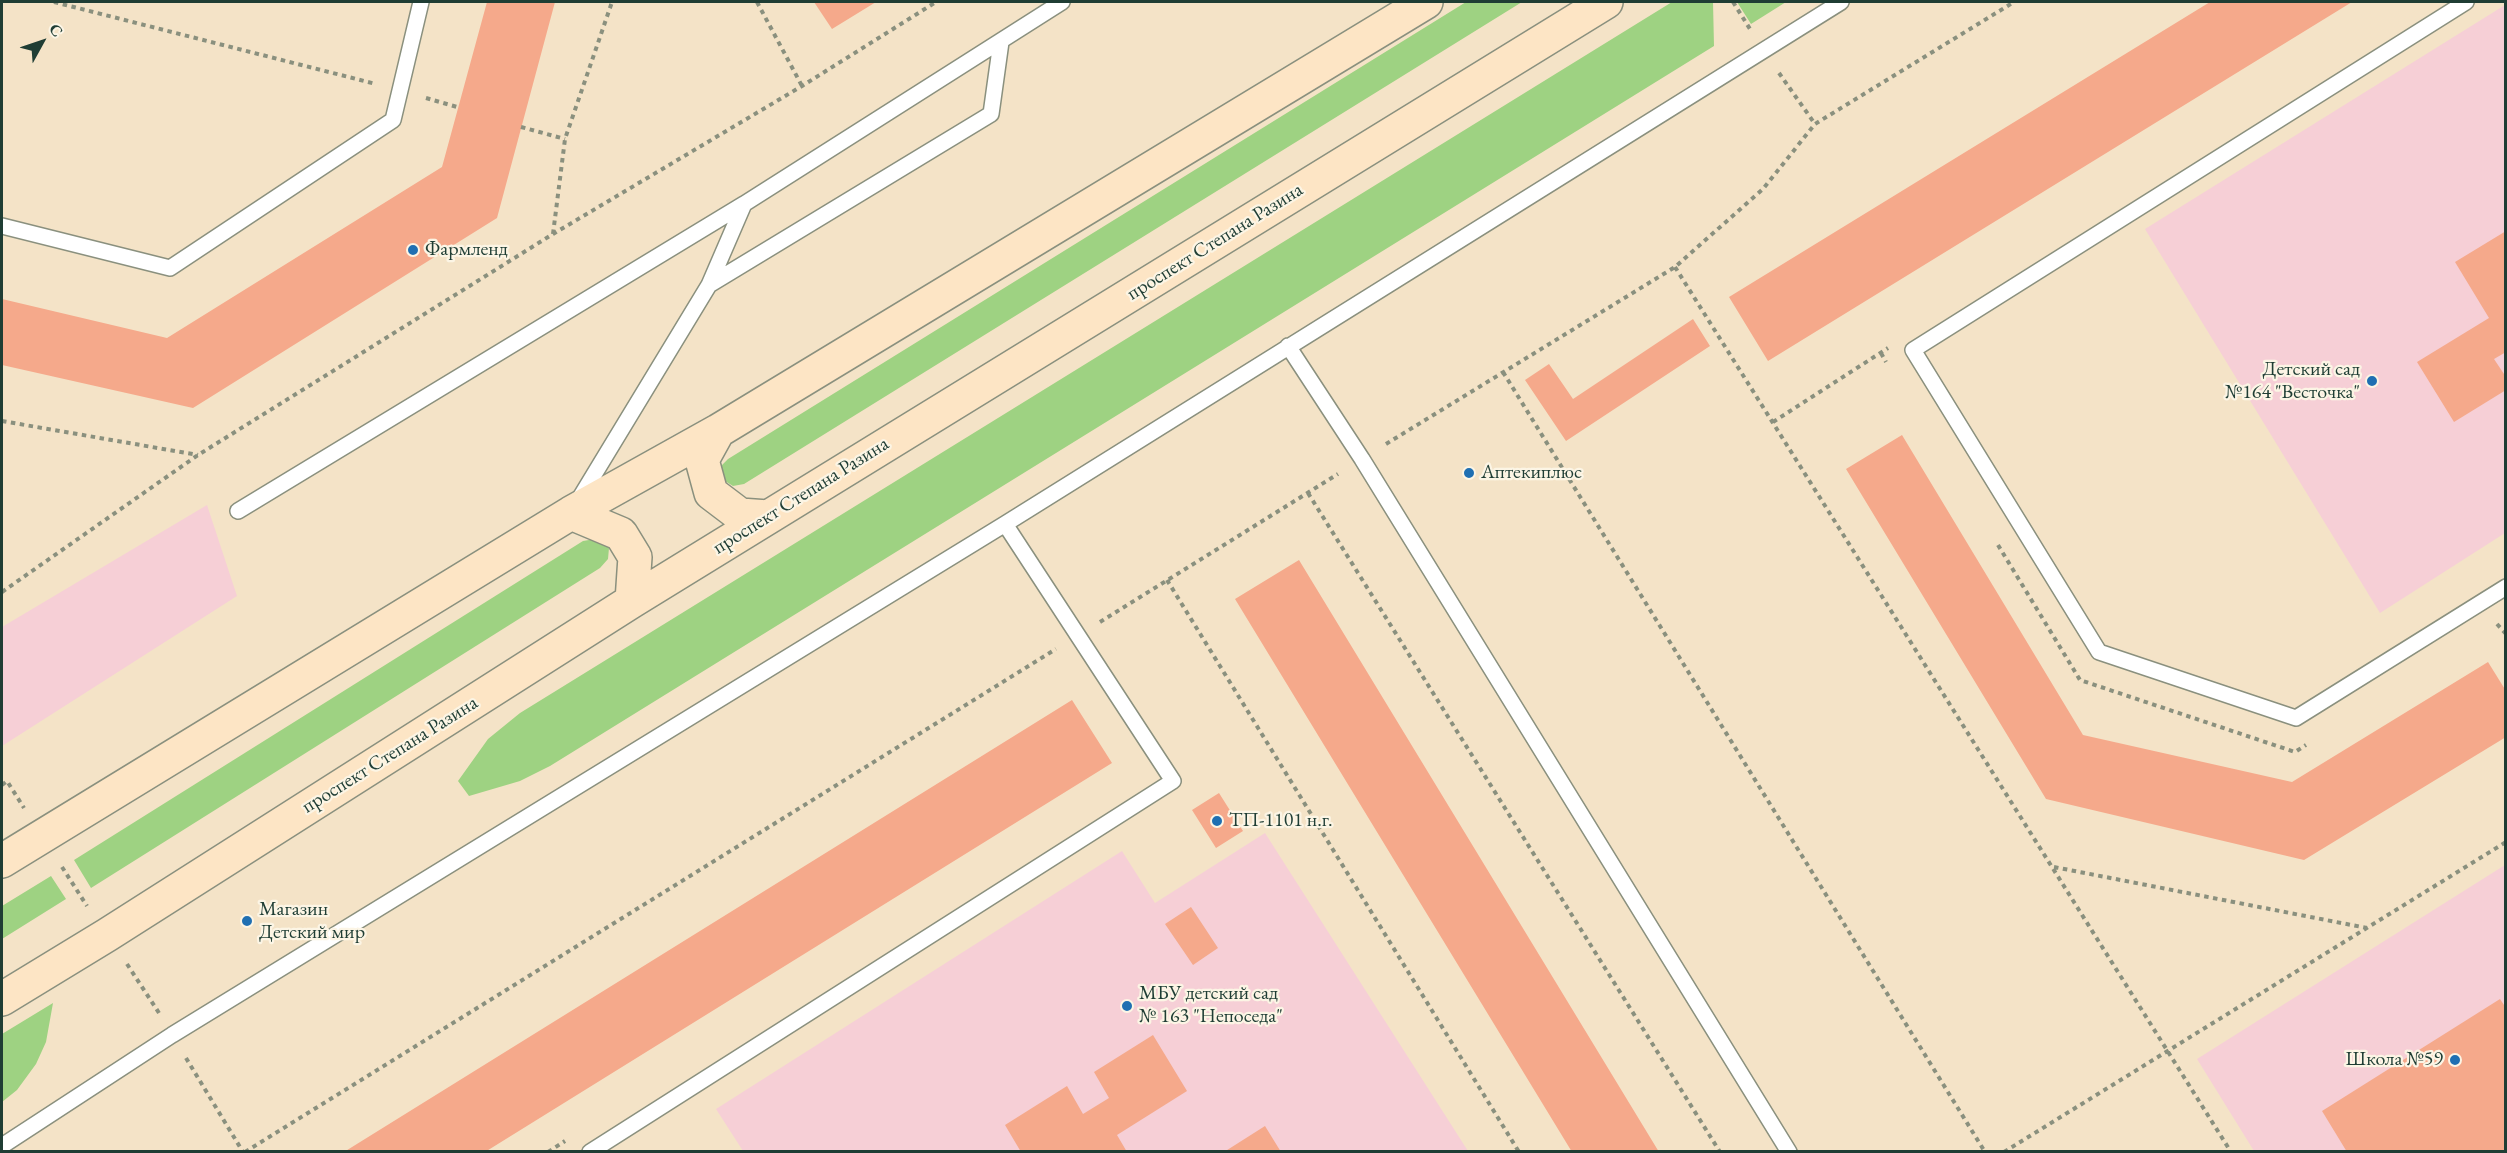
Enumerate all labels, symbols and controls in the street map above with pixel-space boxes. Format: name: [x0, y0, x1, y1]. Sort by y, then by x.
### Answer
north arrow: [12, 12, 72, 72]
text: С: [44, 19, 68, 41]
street label: проспект Степана Разина: [1123, 178, 1307, 306]
place label: Фармленд: [425, 238, 508, 262]
marker: Фармленд: [406, 243, 420, 257]
place label: Детский сад №164 "Весточка": [2225, 358, 2360, 405]
marker: Детский сад №164 "Весточка": [2365, 374, 2379, 388]
street label: проспект Степана Разина: [709, 432, 893, 560]
place label: Аптекиплюс: [1481, 461, 1582, 485]
marker: Аптекиплюс: [1462, 466, 1476, 480]
street label: проспект Степана Разина: [298, 691, 482, 819]
place label: ТП-1101 н.г.: [1229, 809, 1333, 833]
marker: ТП-1101 н.г.: [1210, 814, 1224, 828]
place label: Магазин Детский мир: [259, 898, 365, 945]
marker: Магазин Детский мир: [240, 914, 254, 928]
place label: МБУ детский сад № 163 "Непоседа": [1139, 982, 1283, 1029]
marker: МБУ детский сад № 163 "Непоседа": [1120, 999, 1134, 1013]
place label: Школа №59: [2346, 1048, 2443, 1072]
marker: Школа №59: [2448, 1053, 2462, 1067]

